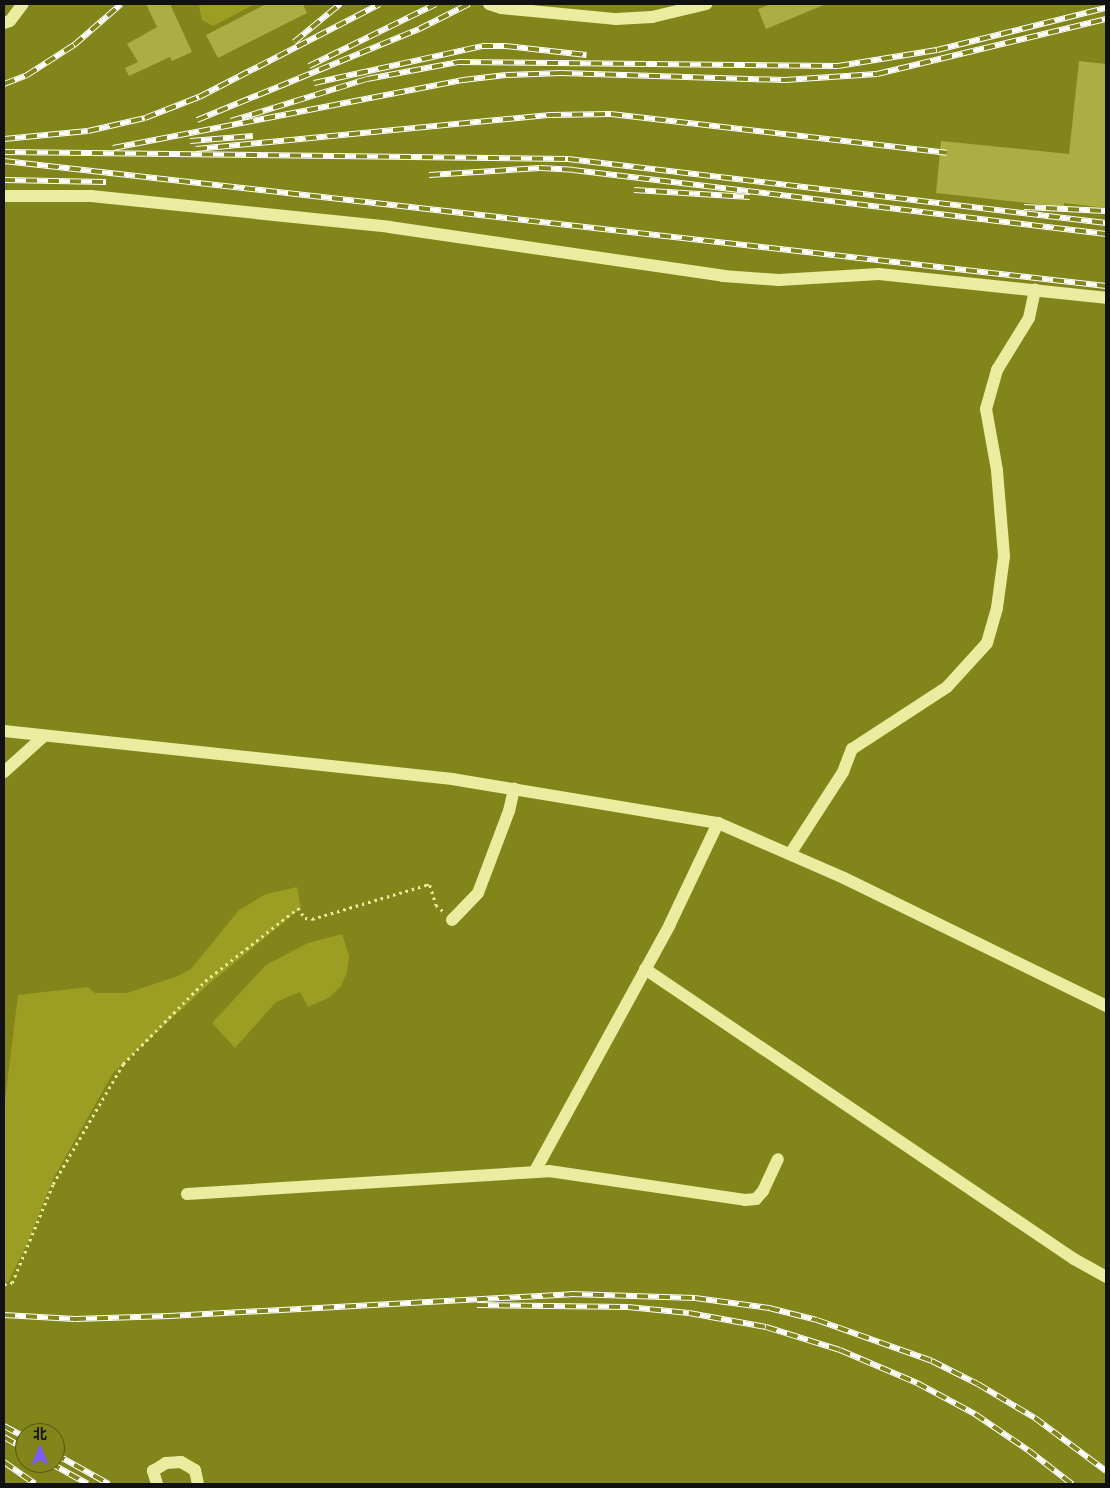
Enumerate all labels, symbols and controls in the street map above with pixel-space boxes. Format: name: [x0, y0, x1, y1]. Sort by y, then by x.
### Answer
north arrow: [15, 1423, 65, 1473]
text: 北: [33, 1425, 47, 1442]

